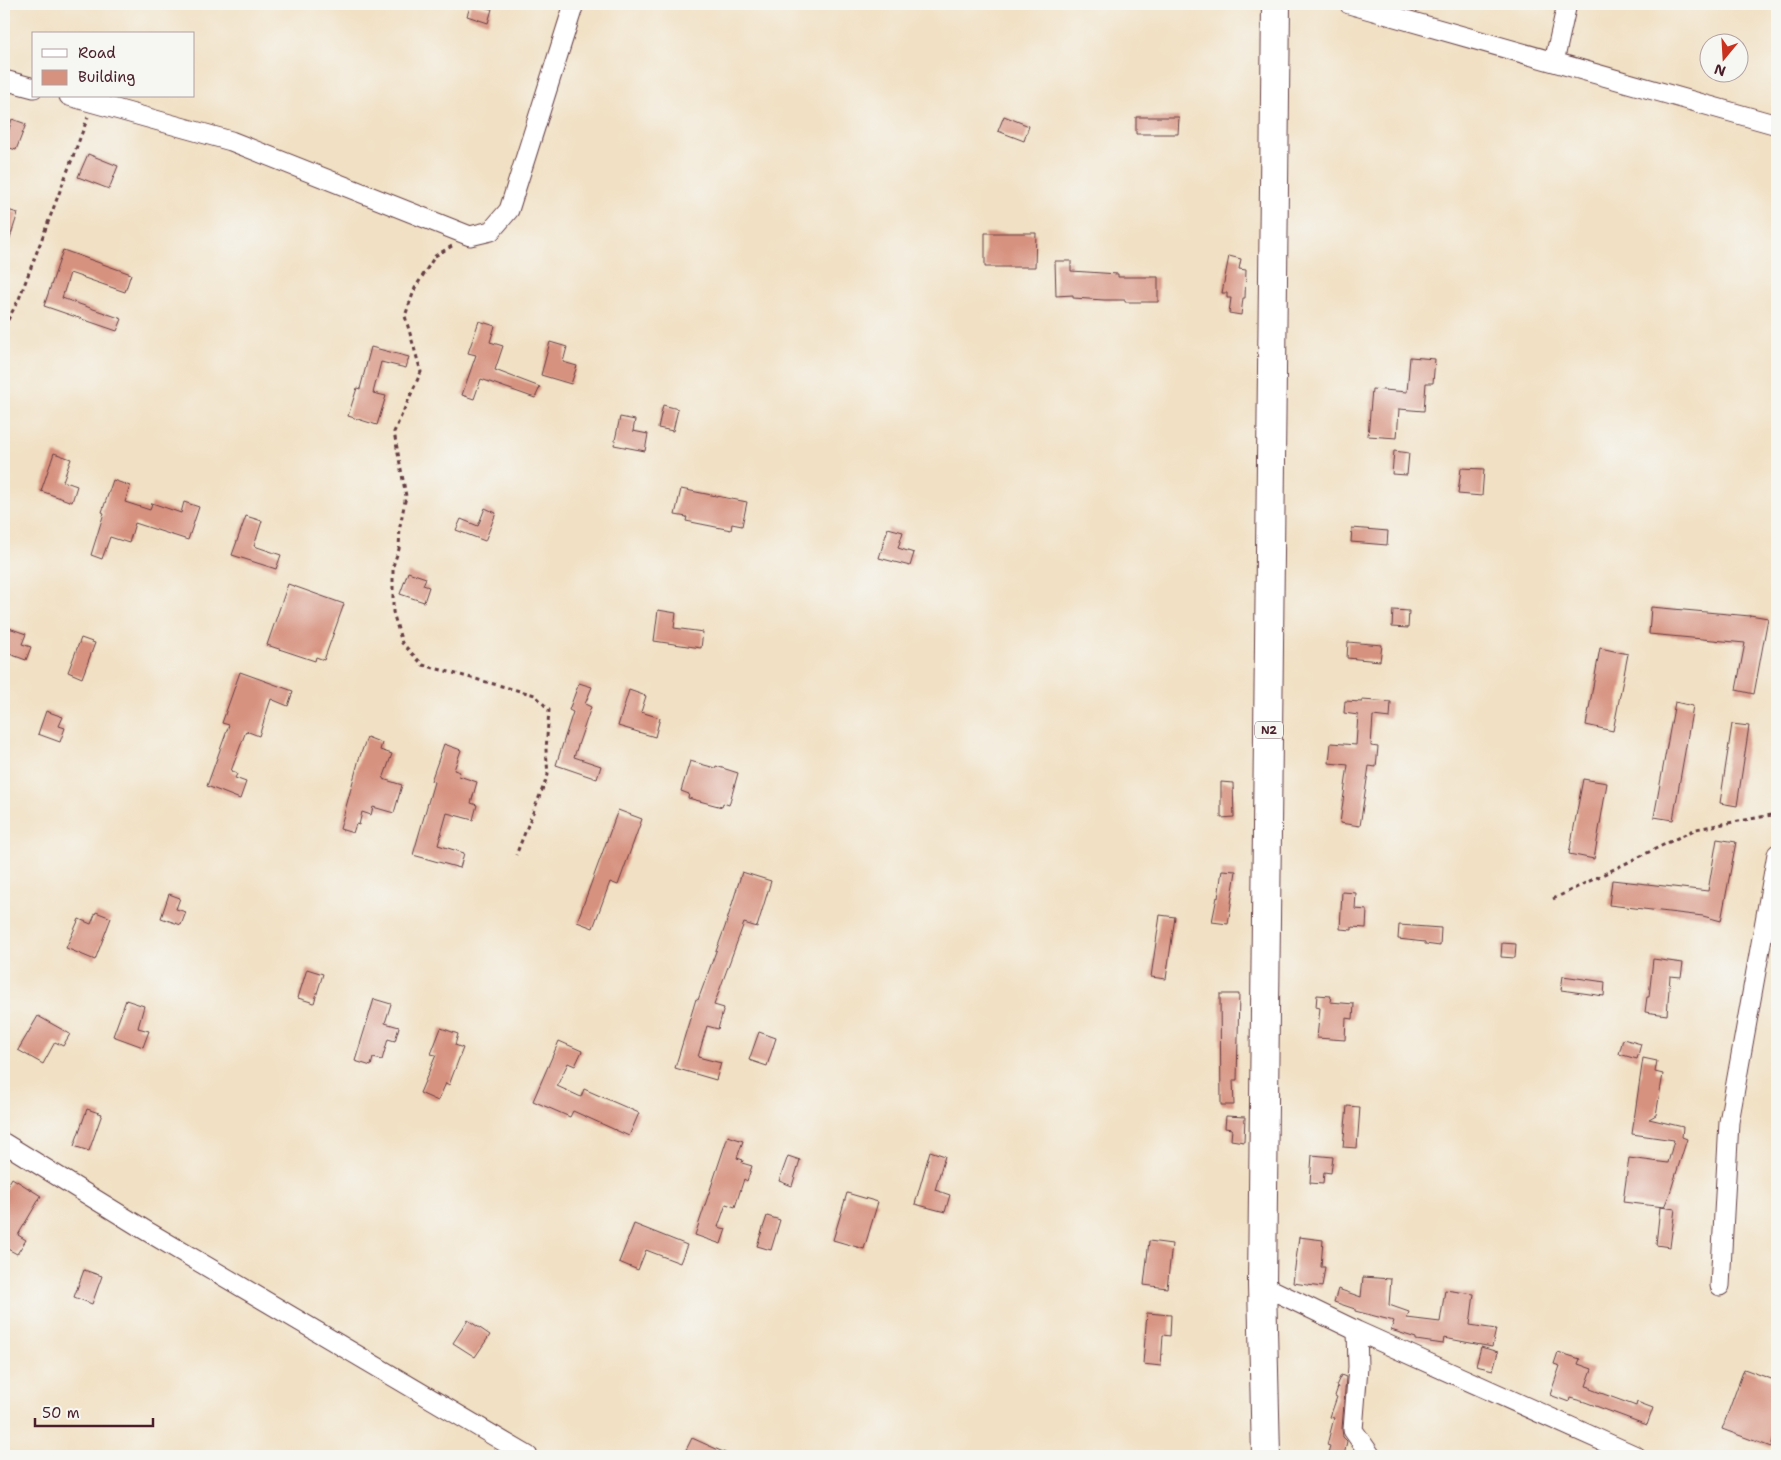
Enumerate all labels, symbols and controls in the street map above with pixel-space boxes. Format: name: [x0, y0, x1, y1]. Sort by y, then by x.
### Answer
legend: [32, 32, 195, 98]
north arrow: [1698, 32, 1748, 82]
text: Road: [78, 43, 116, 63]
text: N: [1712, 60, 1728, 81]
text: Building: [78, 67, 135, 87]
road number: N2: [1255, 722, 1283, 738]
scale bar: [35, 1395, 152, 1427]
text: 50 m: [42, 1403, 80, 1423]

